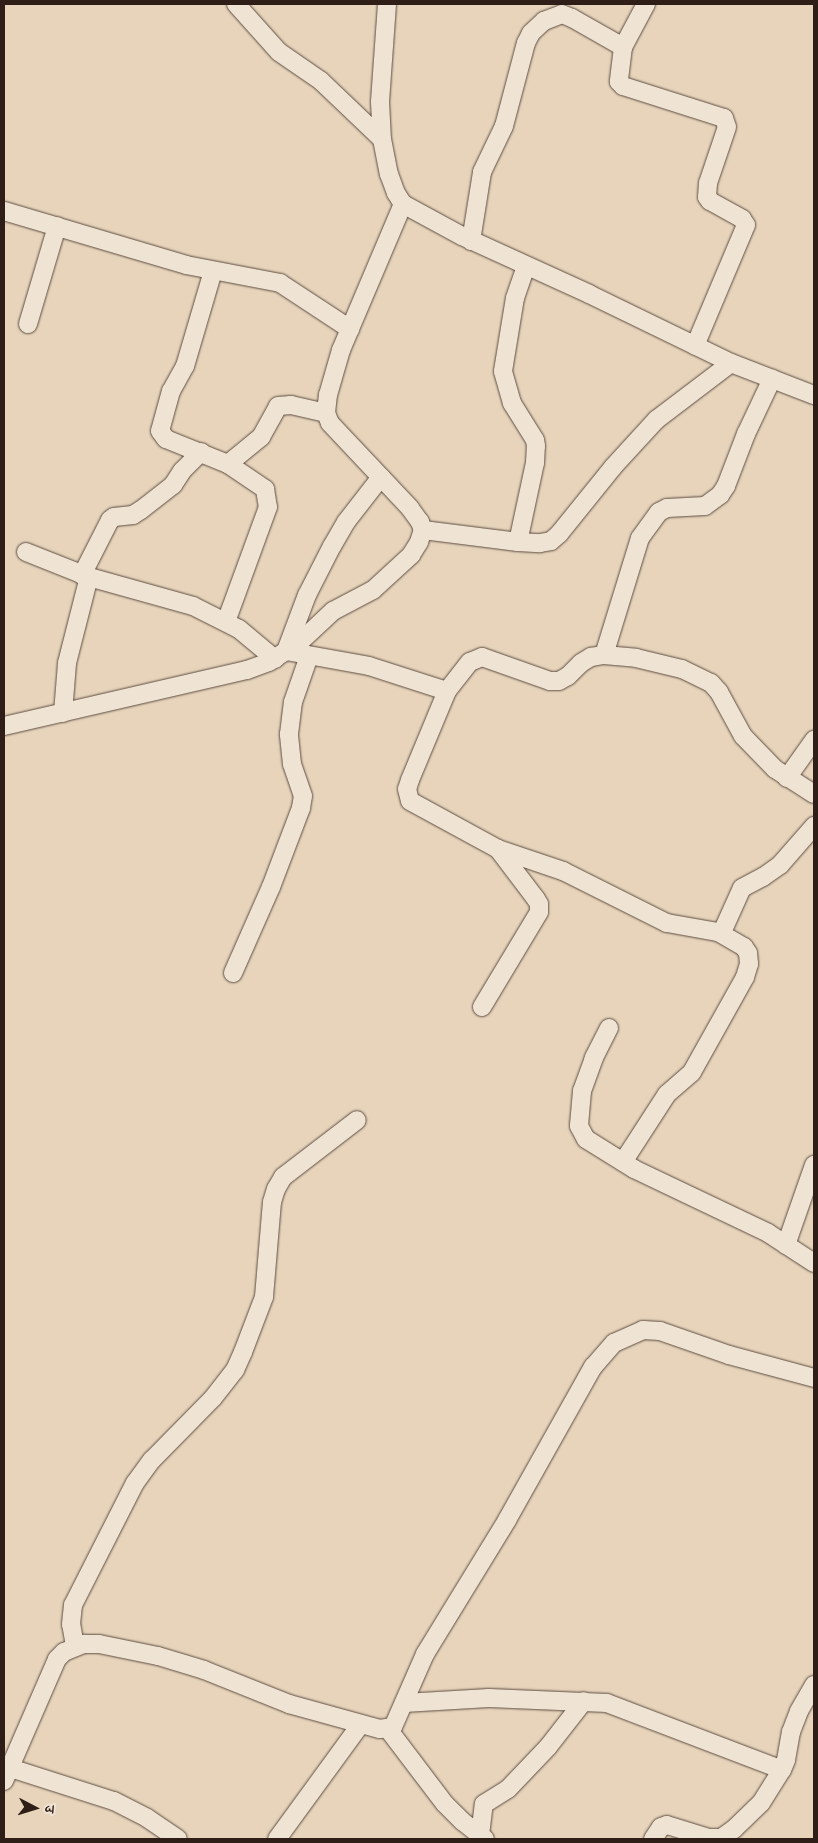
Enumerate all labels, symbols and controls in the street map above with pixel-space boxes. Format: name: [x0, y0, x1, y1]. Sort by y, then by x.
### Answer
north arrow: [10, 1783, 60, 1833]
text: उ: [41, 1805, 59, 1814]

